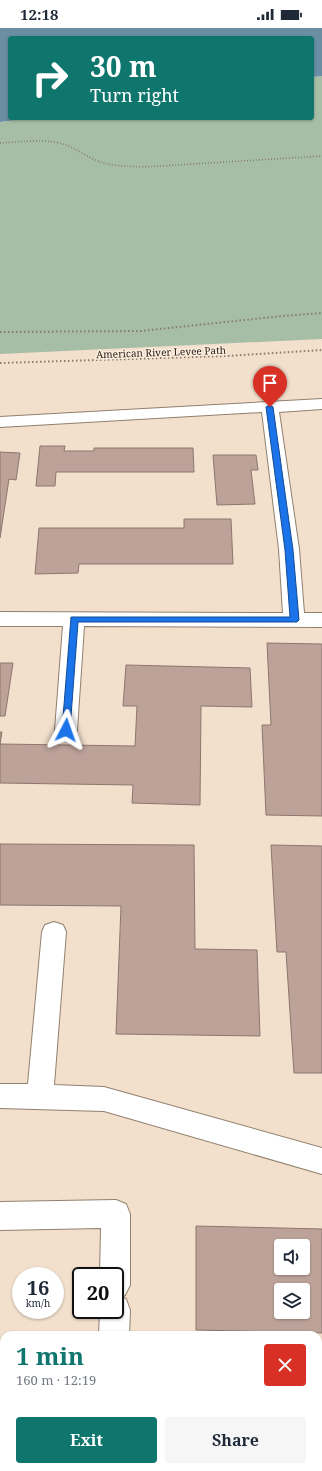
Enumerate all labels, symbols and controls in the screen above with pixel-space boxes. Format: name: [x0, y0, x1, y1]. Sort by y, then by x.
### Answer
text: 12:18: [20, 4, 58, 24]
text: 30 m: [90, 47, 157, 85]
icon: right: [24, 52, 76, 104]
text: Turn right: [90, 83, 179, 107]
street label: American River Levee Path: [96, 343, 227, 361]
pin: [253, 366, 287, 407]
icon: arrive: [259, 372, 281, 394]
position arrow: [45, 709, 87, 751]
map controls: [274, 1239, 310, 1319]
button: sound: [274, 1239, 310, 1275]
speed limit sign: 20: [72, 1267, 124, 1319]
text: 16: [27, 1274, 49, 1301]
button: layers: [274, 1283, 310, 1319]
text: km/h: [26, 1296, 50, 1310]
text: 1 min: [16, 1339, 84, 1372]
button: close: [264, 1344, 306, 1386]
text: 160 m · 12:19: [16, 1371, 96, 1389]
button: Exit: [16, 1417, 157, 1463]
button: Share: [165, 1417, 306, 1463]

